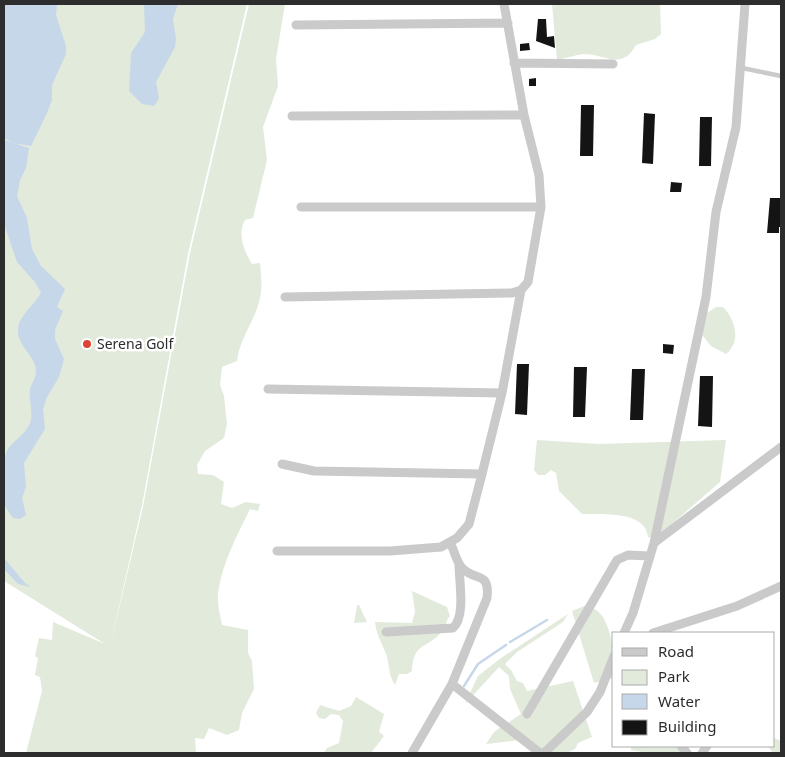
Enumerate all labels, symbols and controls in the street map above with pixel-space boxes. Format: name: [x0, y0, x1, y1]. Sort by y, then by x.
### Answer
place label: Serena Golf: [97, 334, 174, 353]
marker: Serena Golf: [81, 338, 93, 350]
legend: [612, 632, 775, 747]
text: Road: [658, 641, 694, 661]
text: Park: [658, 666, 690, 686]
text: Water: [658, 691, 700, 711]
text: Building: [658, 716, 716, 736]

